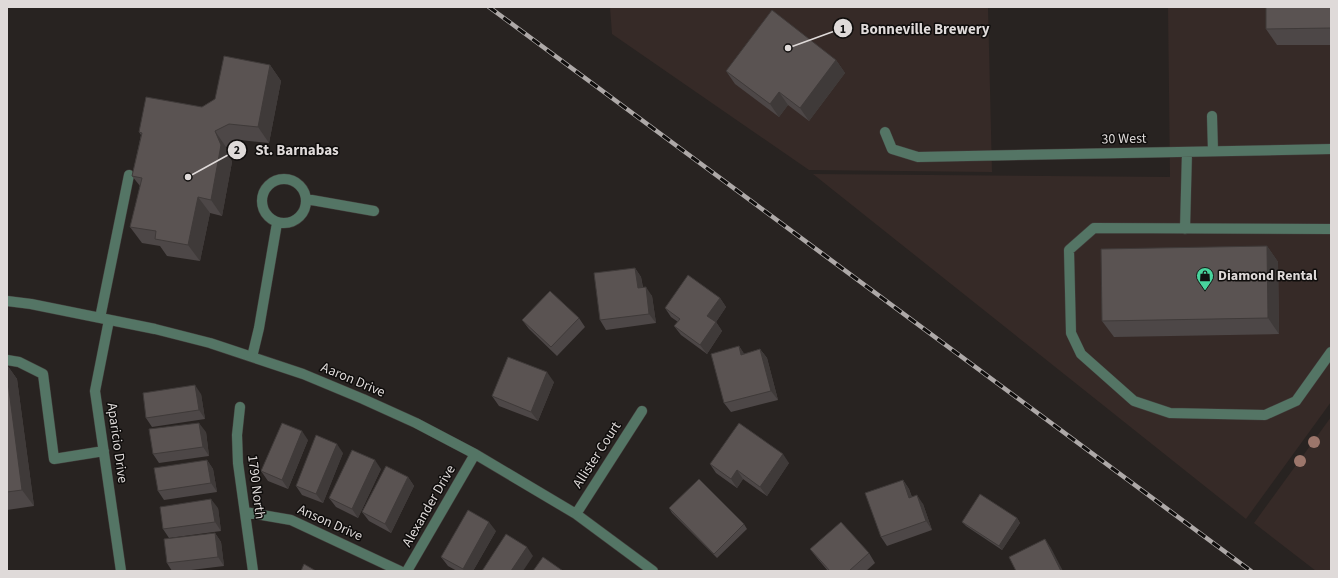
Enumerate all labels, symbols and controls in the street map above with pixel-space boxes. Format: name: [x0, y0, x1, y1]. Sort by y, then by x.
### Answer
callout: Bonneville Brewery: [833, 15, 998, 42]
text: Bonneville Brewery: [860, 19, 990, 40]
text: 1: [840, 21, 846, 38]
street label: 30 West: [1101, 129, 1147, 149]
callout: St. Barnabas: [227, 136, 346, 163]
text: St. Barnabas: [255, 140, 339, 161]
text: 2: [234, 142, 240, 159]
shop icon: Diamond Rental: [1195, 266, 1215, 291]
place label: Diamond Rental: [1218, 266, 1317, 286]
street label: Aaron Drive: [318, 357, 388, 403]
street label: Aparicio Drive: [101, 401, 133, 485]
street label: Allister Court: [568, 418, 626, 492]
street label: 1790 North: [242, 454, 270, 520]
street label: Alexander Drive: [397, 461, 461, 551]
street label: Anson Drive: [294, 500, 366, 546]

